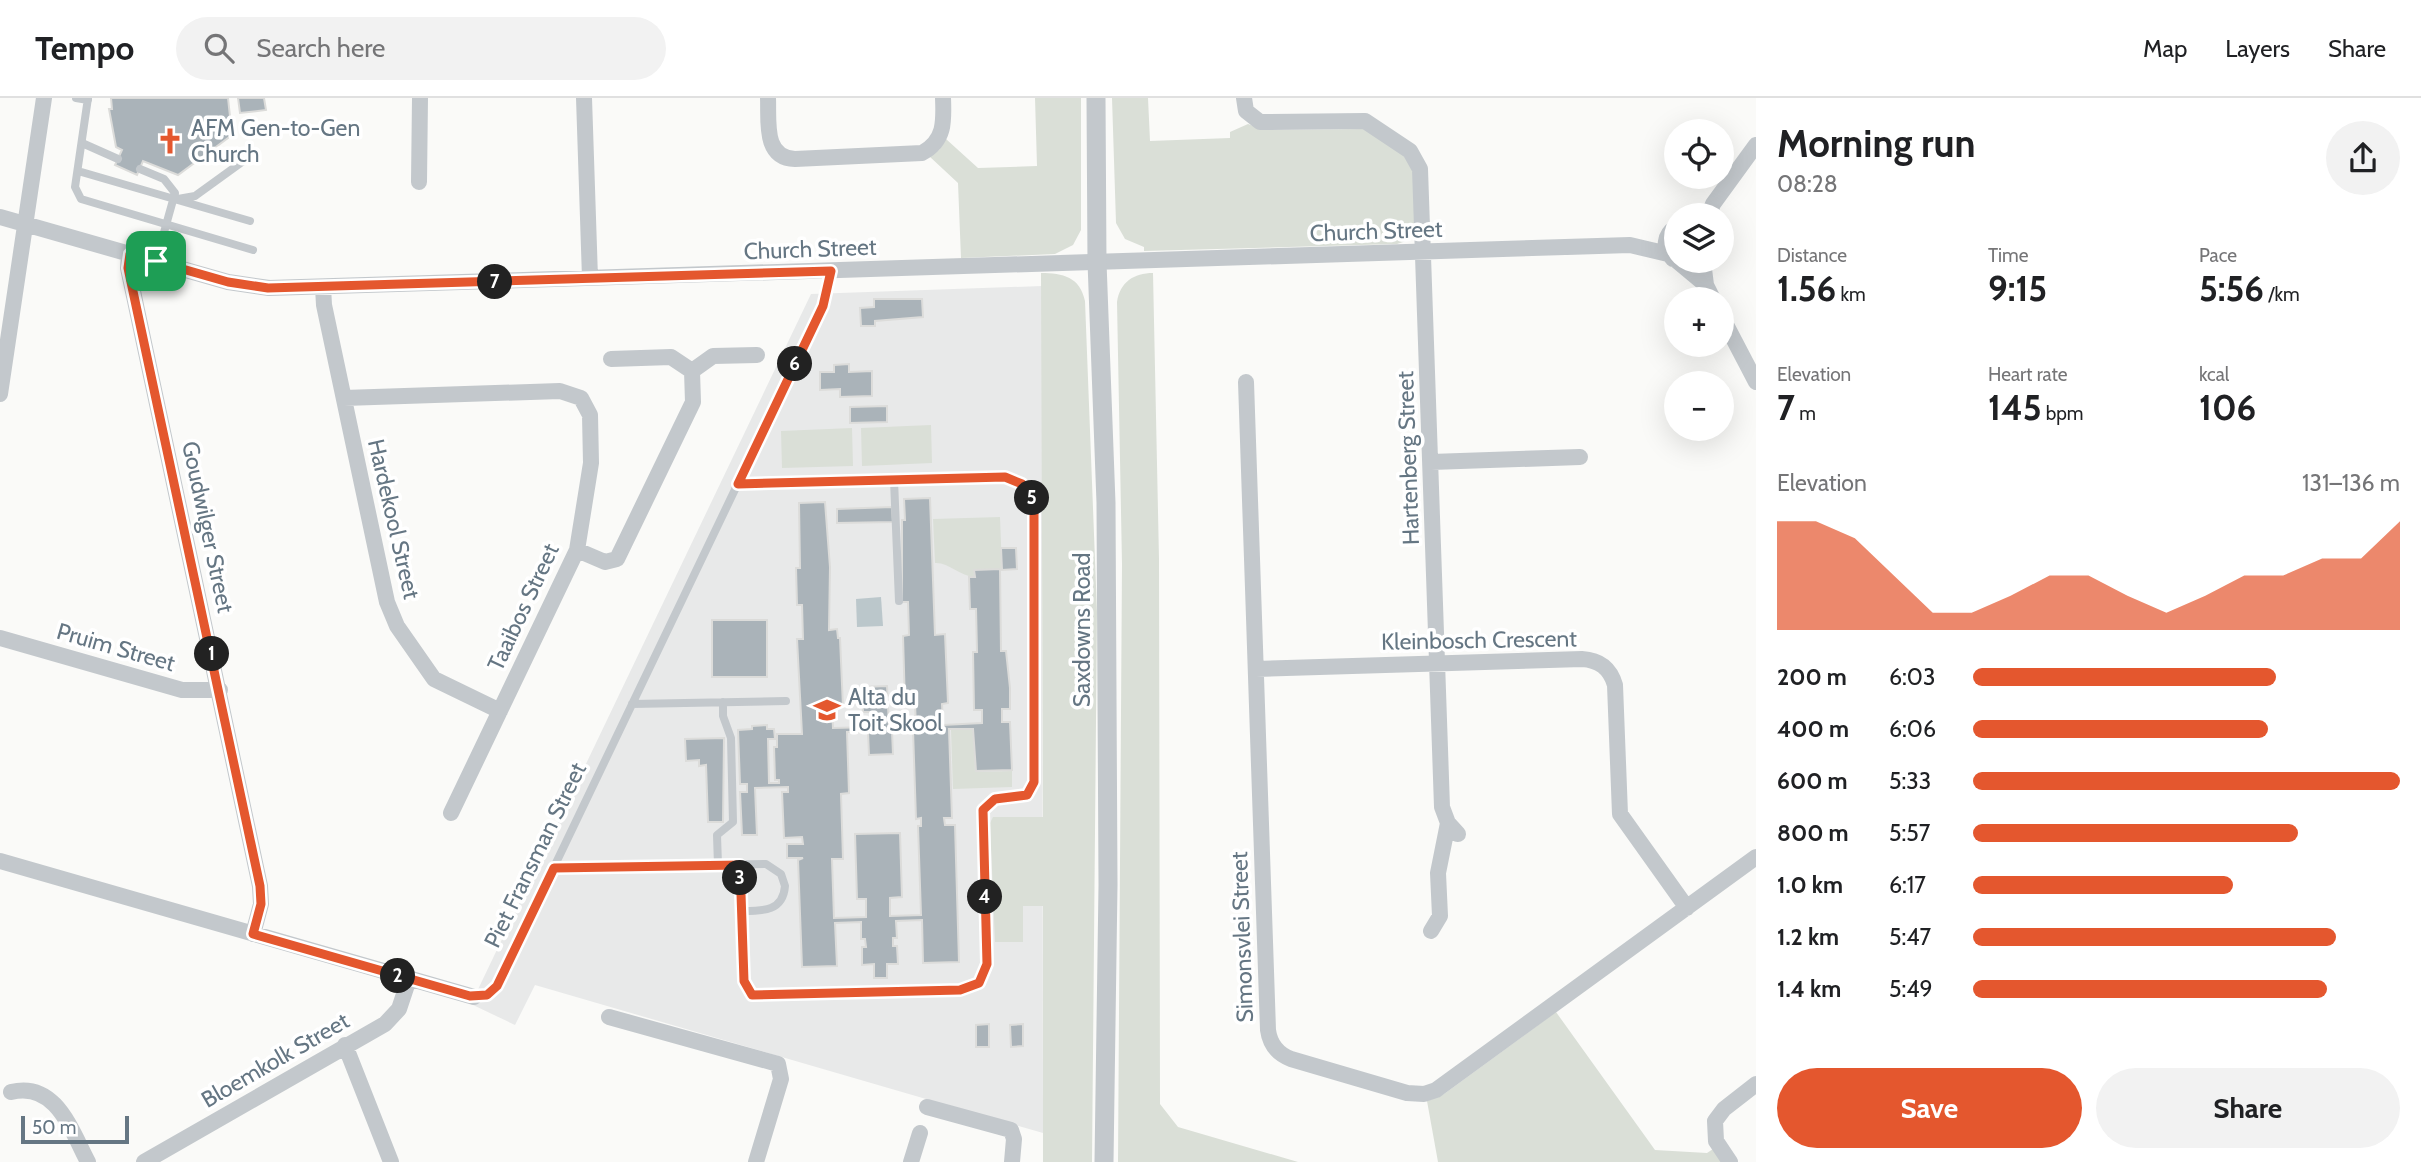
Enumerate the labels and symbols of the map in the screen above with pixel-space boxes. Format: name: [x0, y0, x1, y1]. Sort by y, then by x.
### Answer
place label: AFM Gen-to-Gen Church: [191, 114, 360, 168]
church icon: AFM Gen-to-Gen Church: [155, 126, 185, 156]
street label: Church Street: [1309, 215, 1443, 247]
pin: [126, 231, 186, 291]
street label: Church Street: [743, 233, 877, 265]
pin: 7: [477, 264, 512, 300]
pin: 6: [778, 346, 812, 382]
street label: Hartenberg Street: [1391, 370, 1425, 545]
street label: Hardekool Street: [362, 436, 426, 602]
street label: Goudwilger Street: [176, 439, 240, 616]
pin: 5: [1014, 480, 1050, 516]
street label: Taaibos Street: [481, 539, 565, 675]
street label: Saxdowns Road: [1068, 553, 1096, 707]
street label: Pruim Street: [54, 617, 179, 677]
street label: Kleinbosch Crescent: [1381, 624, 1577, 656]
pin: 1: [194, 636, 230, 672]
place label: Alta du Toit Skool: [848, 683, 943, 737]
school or university icon: Alta du Toit Skool: [812, 695, 842, 725]
street label: Piet Fransman Street: [478, 758, 592, 952]
street label: Simonsvlei Street: [1225, 851, 1259, 1023]
pin: 3: [722, 860, 758, 896]
pin: 4: [968, 880, 1002, 914]
pin: 2: [380, 958, 416, 994]
street label: Bloemkolk Street: [196, 1006, 354, 1114]
scale bar: [21, 1113, 130, 1145]

